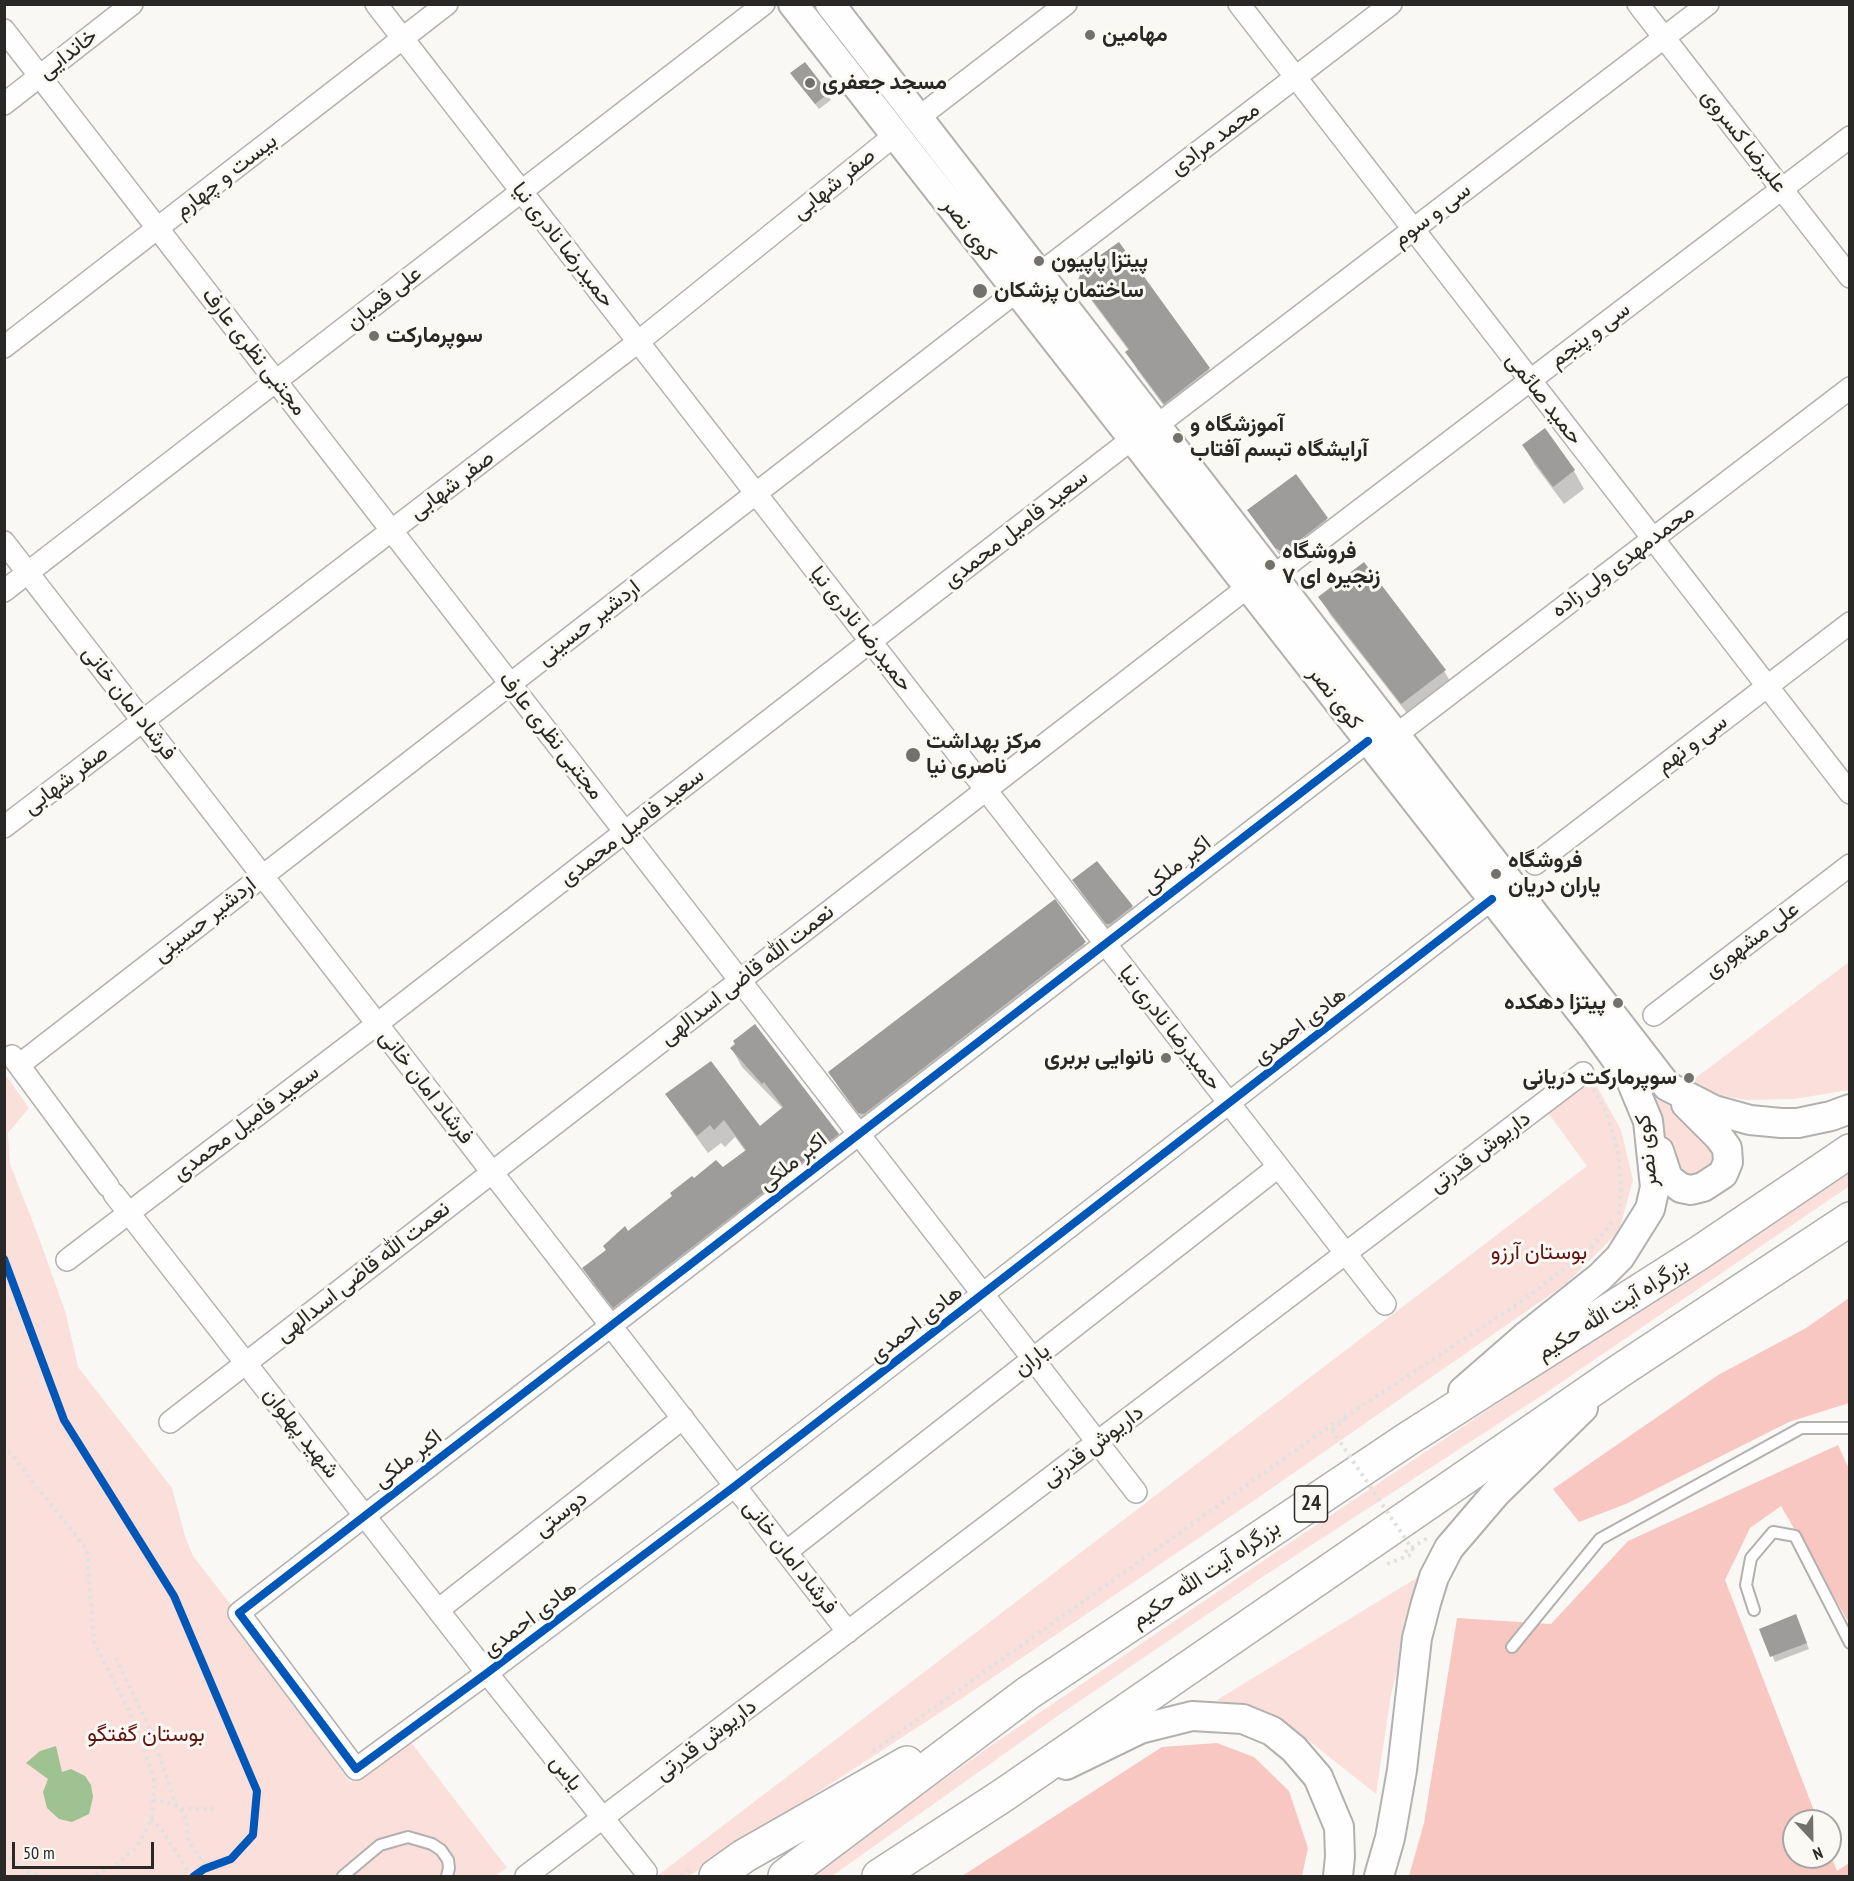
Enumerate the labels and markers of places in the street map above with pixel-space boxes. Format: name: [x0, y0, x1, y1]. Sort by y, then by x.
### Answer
place label: مهامین: [1102, 22, 1168, 48]
marker: مهامین: [1083, 28, 1097, 42]
place label: مسجد جعفری: [822, 70, 947, 96]
marker: مسجد جعفری: [803, 76, 817, 90]
place label: پیتزا پاپیون: [1051, 248, 1148, 274]
marker: پیتزا پاپیون: [1032, 254, 1046, 268]
place label: ساختمان پزشکان: [994, 278, 1144, 304]
marker: ساختمان پزشکان: [971, 282, 989, 300]
place label: سوپرمارکت: [386, 323, 483, 349]
marker: سوپرمارکت: [367, 329, 381, 343]
place label: آموزشگاه و آرایشگاه تبسم آفتاب: [1190, 412, 1368, 464]
marker: آموزشگاه و آرایشگاه تبسم آفتاب: [1171, 431, 1185, 445]
place label: فروشگاه زنجیره ای ۷: [1282, 539, 1380, 590]
marker: فروشگاه زنجیره ای ۷: [1263, 558, 1277, 572]
place label: مرکز بهداشت ناصری نیا: [926, 729, 1041, 780]
marker: مرکز بهداشت ناصری نیا: [904, 746, 922, 764]
place label: فروشگاه یاران دریان: [1508, 848, 1600, 900]
marker: فروشگاه یاران دریان: [1489, 867, 1503, 881]
place label: پیتزا دهکده: [1504, 990, 1606, 1016]
marker: پیتزا دهکده: [1611, 996, 1625, 1010]
place label: نانوایی بربری: [1044, 1045, 1154, 1071]
marker: نانوایی بربری: [1159, 1051, 1173, 1065]
place label: سوپرمارکت دریانی: [1523, 1065, 1677, 1091]
marker: سوپرمارکت دریانی: [1682, 1071, 1696, 1085]

